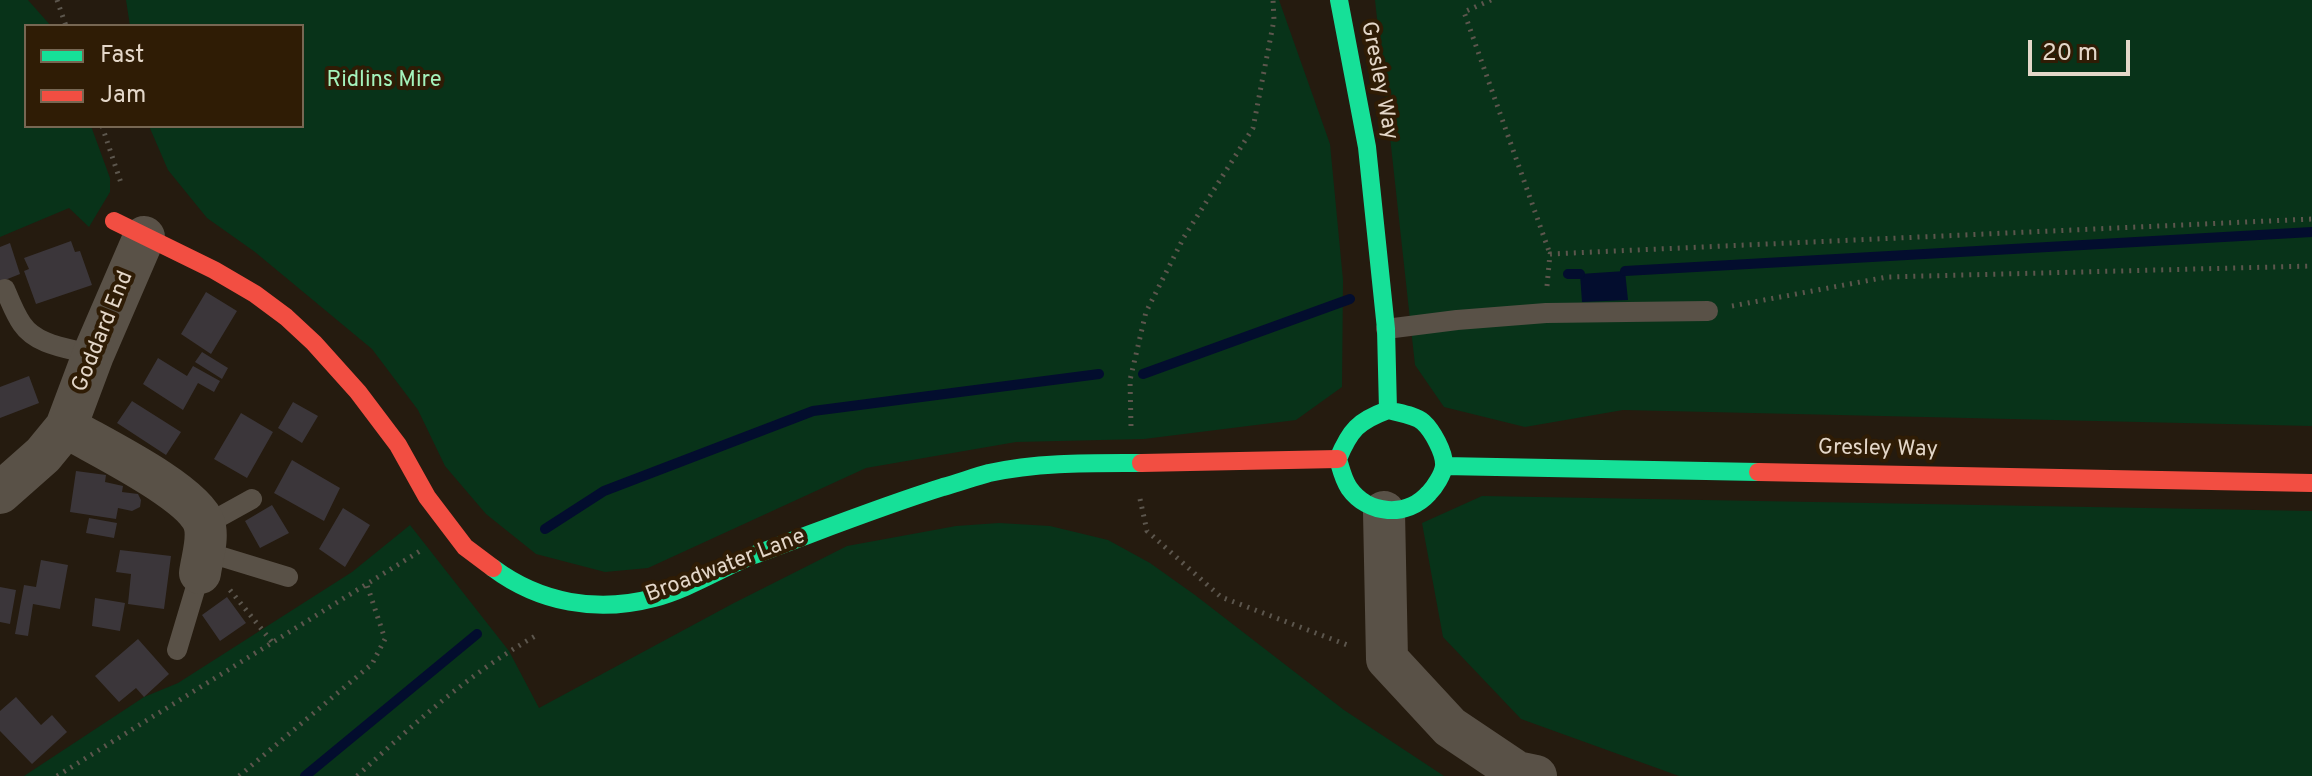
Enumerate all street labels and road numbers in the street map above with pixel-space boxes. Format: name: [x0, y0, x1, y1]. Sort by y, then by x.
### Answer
street label: Gresley Way: [1354, 20, 1402, 142]
street label: Goddard End: [68, 268, 140, 396]
street label: Gresley Way: [1818, 436, 1938, 464]
street label: Broadwater Lane: [643, 524, 809, 610]

